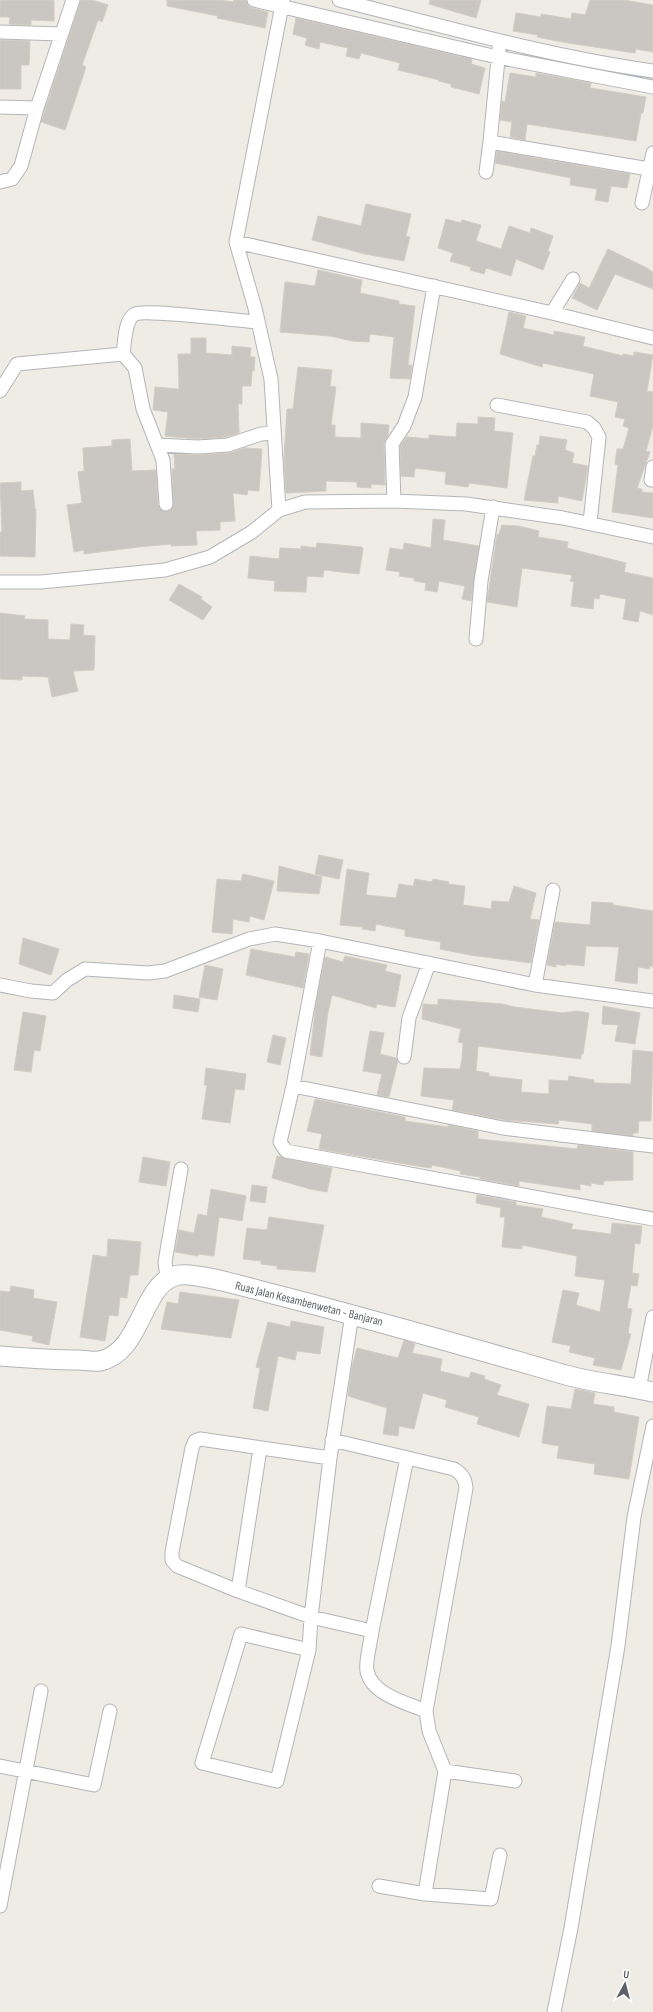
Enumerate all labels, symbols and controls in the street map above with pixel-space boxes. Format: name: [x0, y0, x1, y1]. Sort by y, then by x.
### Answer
street label: Ruas Jalan Kesambenwetan - Banjaran: [233, 1278, 385, 1330]
north arrow: [605, 1964, 645, 2004]
text: U: [623, 1968, 630, 1981]

